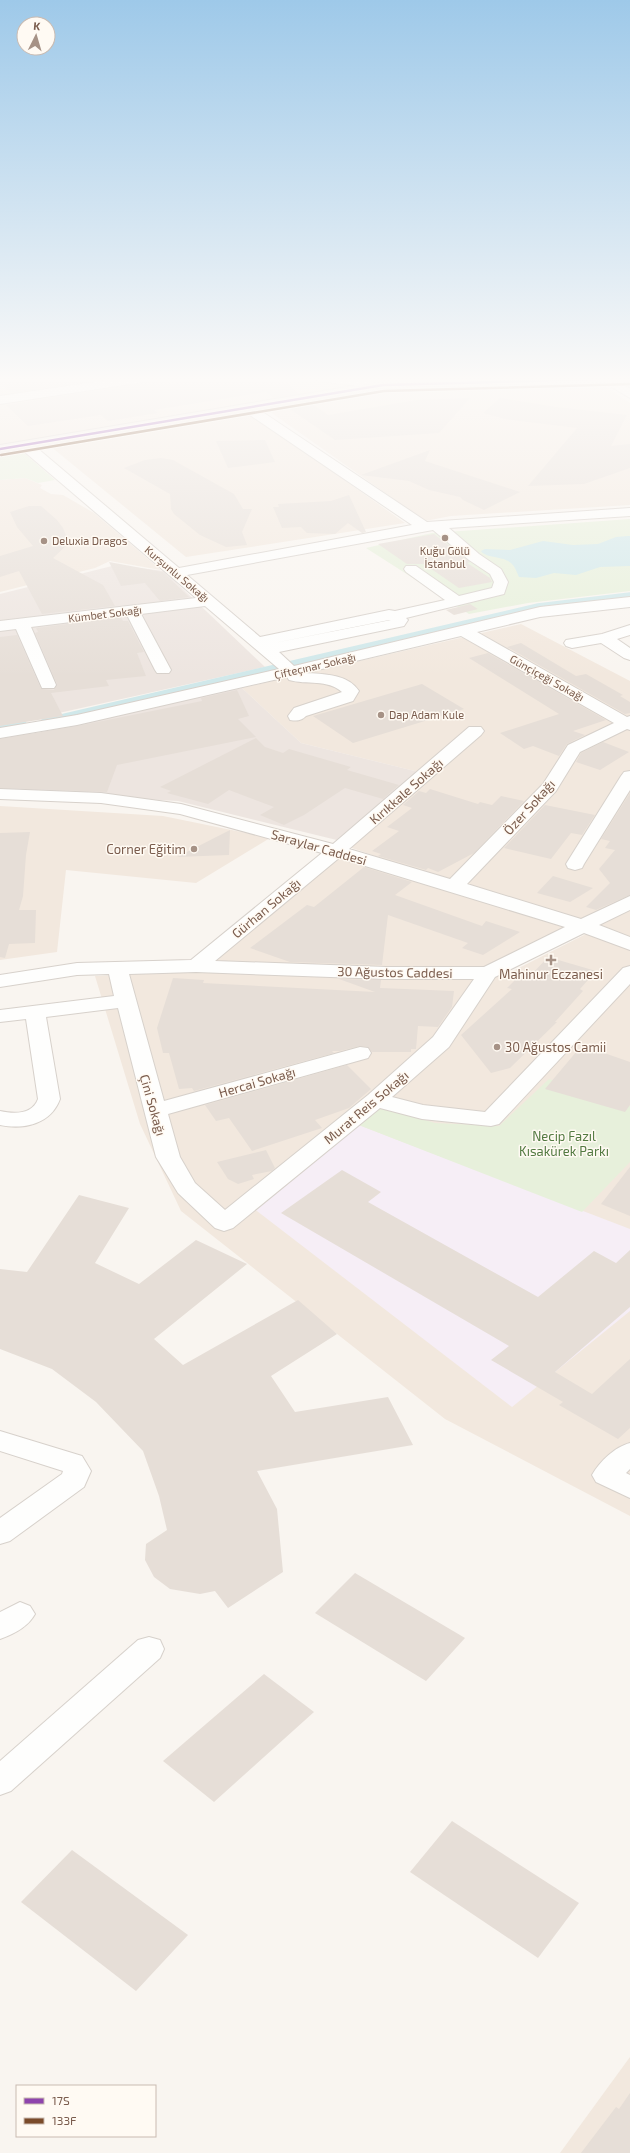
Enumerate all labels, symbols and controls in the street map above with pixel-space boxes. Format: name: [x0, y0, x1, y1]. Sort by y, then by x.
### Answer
north arrow: [16, 16, 56, 56]
text: K: [33, 19, 41, 32]
marker: Kuğu Gölü İstanbul: [440, 533, 450, 543]
place label: Deluxia Dragos: [52, 534, 128, 547]
marker: Deluxia Dragos: [39, 536, 49, 546]
street label: Kurşunlu Sokağı: [142, 543, 212, 605]
place label: Kuğu Gölü İstanbul: [420, 544, 470, 570]
street label: Kümbet Sokağı: [67, 603, 143, 624]
street label: Çifteçınar Sokağı: [273, 650, 357, 682]
street label: Günçiçeği Sokağı: [507, 652, 587, 704]
place label: Dap Adam Kule: [389, 708, 464, 721]
marker: Dap Adam Kule: [376, 710, 386, 720]
street label: Kırıkkale Sokağı: [366, 755, 446, 827]
street label: Özer Sokağı: [500, 776, 558, 838]
street label: Saraylar Caddesi: [269, 826, 369, 868]
place label: Corner Eğitim: [106, 841, 186, 857]
marker: Corner Eğitim: [189, 844, 199, 854]
street label: Gürhan Sokağı: [228, 875, 304, 941]
marker: Mahinur Eczanesi: [546, 955, 556, 965]
street label: 30 Ağustos Caddesi: [337, 963, 453, 981]
place label: Mahinur Eczanesi: [499, 966, 603, 982]
place label: 30 Ağustos Camii: [505, 1039, 606, 1055]
marker: 30 Ağustos Camii: [492, 1042, 502, 1052]
street label: Hercai Sokağı: [217, 1063, 297, 1101]
street label: Murat Reis Sokağı: [320, 1067, 412, 1147]
street label: Çini Sokağı: [136, 1072, 169, 1138]
park label: Necip Fazıl Kısakürek Parkı: [519, 1128, 609, 1159]
legend: [16, 2085, 156, 2137]
text: 17S: [52, 2093, 70, 2107]
text: 133F: [52, 2113, 77, 2127]

